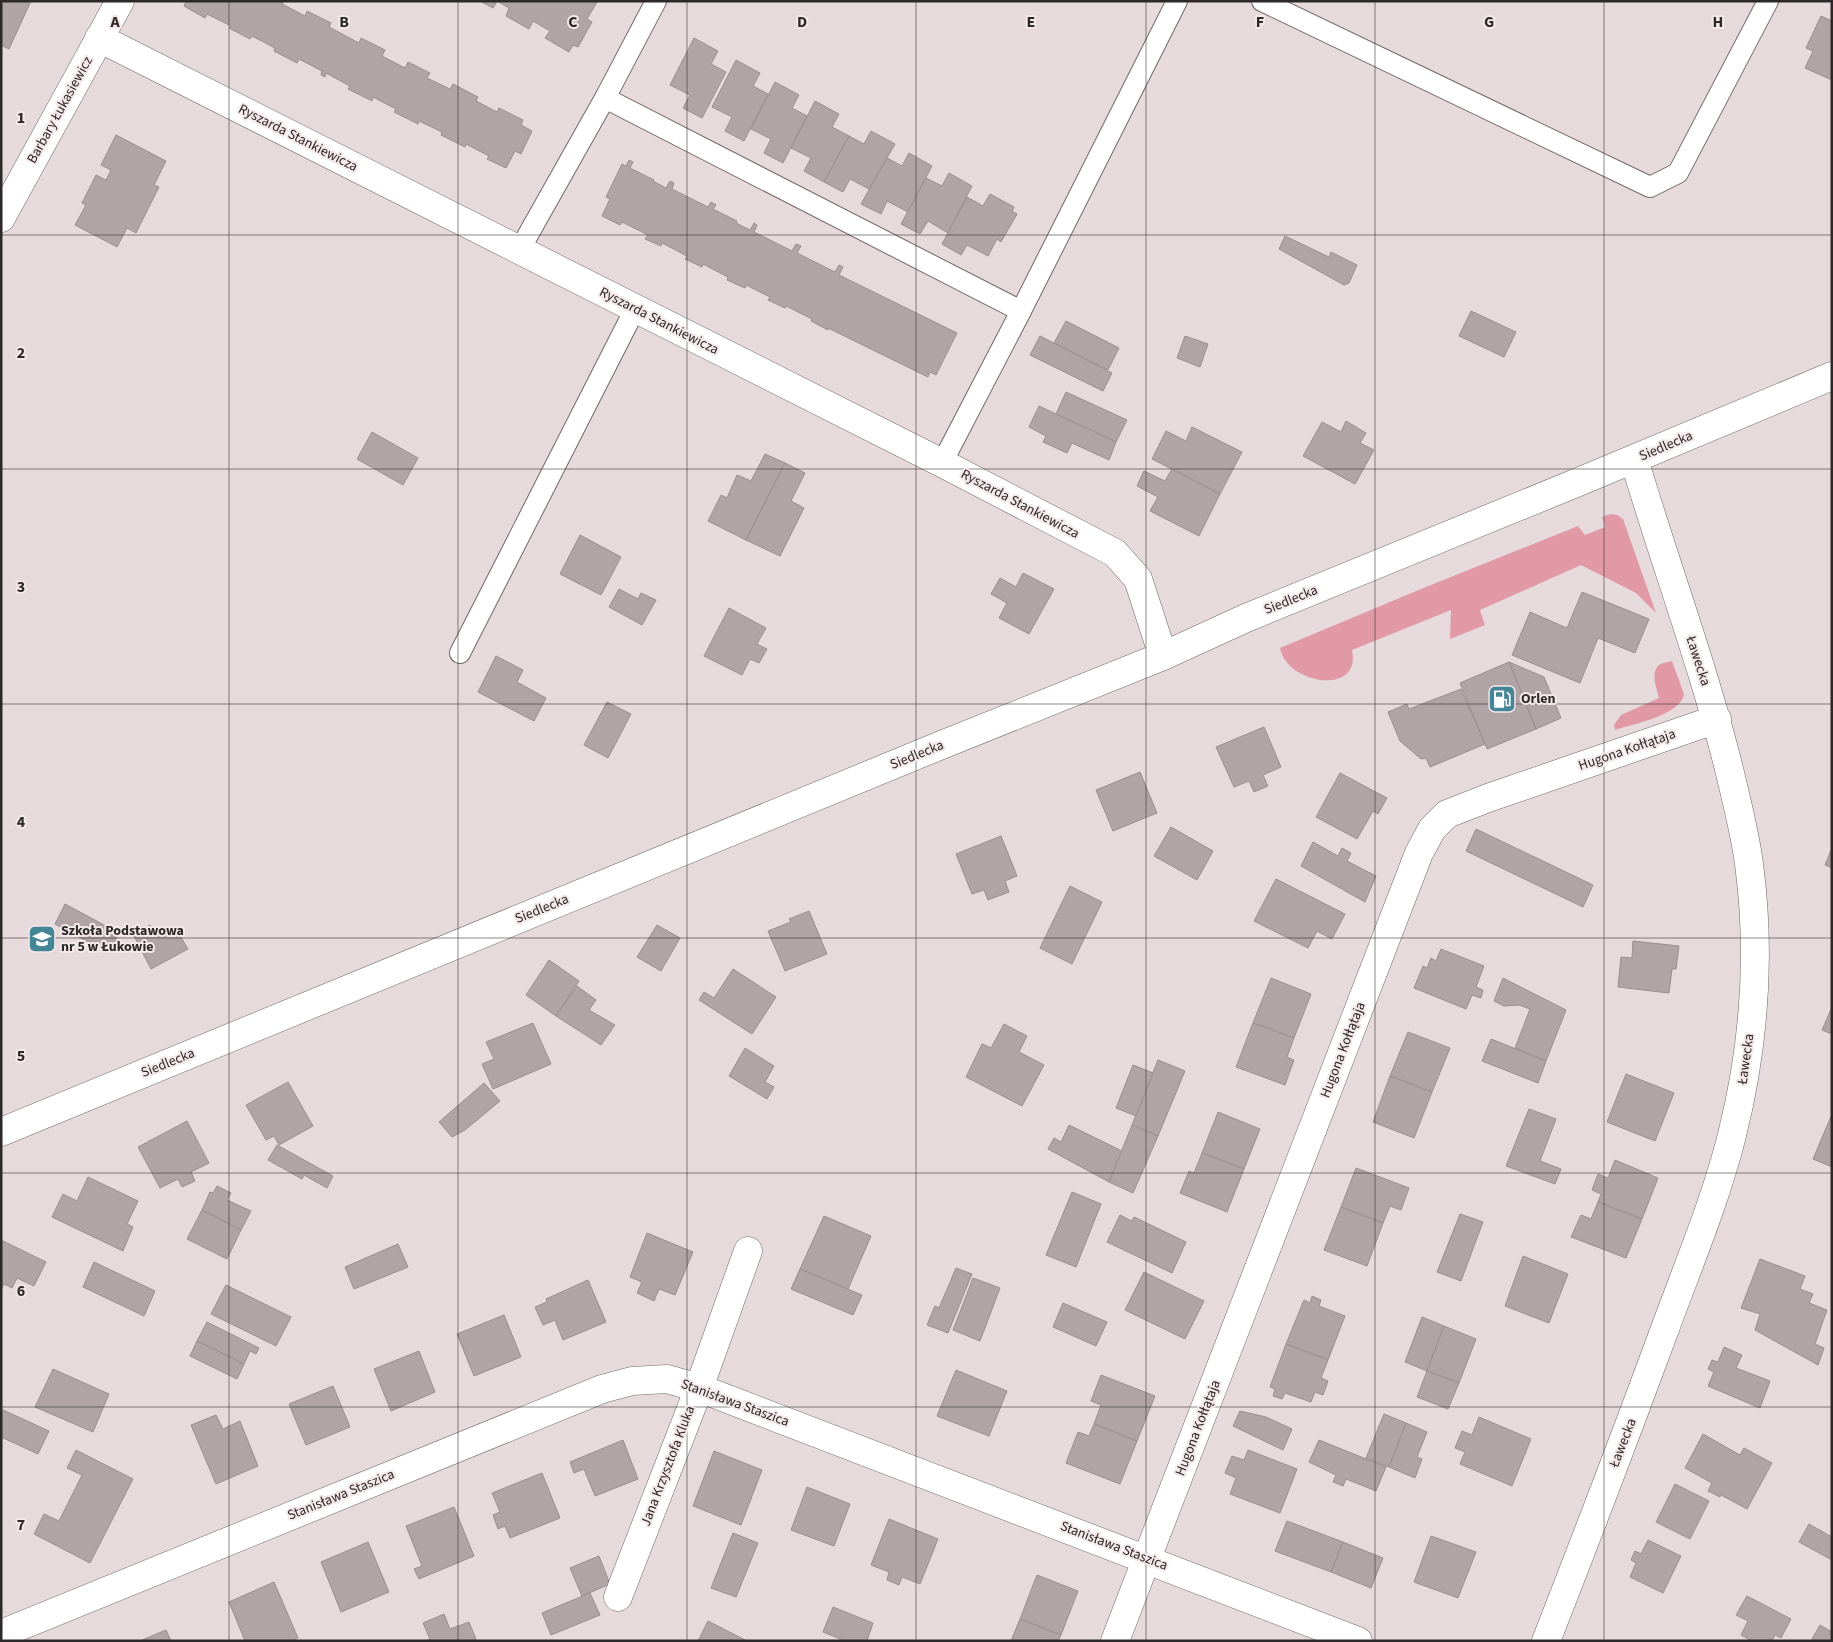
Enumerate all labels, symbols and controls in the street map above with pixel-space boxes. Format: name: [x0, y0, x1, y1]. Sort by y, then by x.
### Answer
text: A: [109, 11, 120, 33]
text: B: [339, 11, 349, 33]
text: C: [568, 11, 578, 33]
text: D: [797, 11, 807, 33]
text: E: [1027, 11, 1035, 33]
text: F: [1256, 11, 1264, 33]
text: G: [1484, 11, 1494, 33]
text: H: [1713, 11, 1723, 33]
street label: Barbary Łukasiewicz: [22, 53, 98, 167]
street label: Ryszarda Stankiewicza: [235, 99, 361, 177]
text: 1: [17, 107, 25, 129]
street label: Ryszarda Stankiewicza: [596, 282, 722, 360]
text: 2: [17, 342, 25, 364]
street label: Siedlecka: [1636, 426, 1696, 466]
street label: Ryszarda Stankiewicza: [957, 464, 1083, 544]
text: 3: [17, 576, 25, 598]
street label: Siedlecka: [1261, 580, 1321, 620]
street label: Ławecka: [1680, 633, 1715, 688]
fuel station icon: Orlen: [1487, 684, 1517, 714]
place label: Orlen: [1521, 689, 1555, 709]
street label: Hugona Kołłątaja: [1576, 724, 1678, 776]
street label: Siedlecka: [887, 735, 947, 775]
text: 4: [17, 811, 26, 833]
street label: Siedlecka: [512, 889, 572, 929]
place label: Szkoła Podstawowa nr 5 w Łukowie: [61, 921, 184, 957]
school or university icon: Szkoła Podstawowa nr 5 w Łukowie: [27, 924, 57, 954]
street label: Hugona Kołłątaja: [1315, 999, 1371, 1101]
street label: Ławecka: [1732, 1032, 1759, 1087]
street label: Siedlecka: [138, 1043, 198, 1083]
text: 5: [17, 1045, 25, 1067]
text: 6: [17, 1280, 25, 1302]
street label: Stanisława Staszica: [678, 1374, 792, 1432]
street label: Hugona Kołłątaja: [1170, 1377, 1226, 1479]
street label: Jana Krzysztofa Kluka: [636, 1403, 700, 1529]
street label: Ławecka: [1604, 1415, 1642, 1471]
street label: Stanisława Staszica: [284, 1464, 398, 1526]
text: 7: [17, 1514, 25, 1536]
street label: Stanisława Staszica: [1057, 1516, 1171, 1576]

